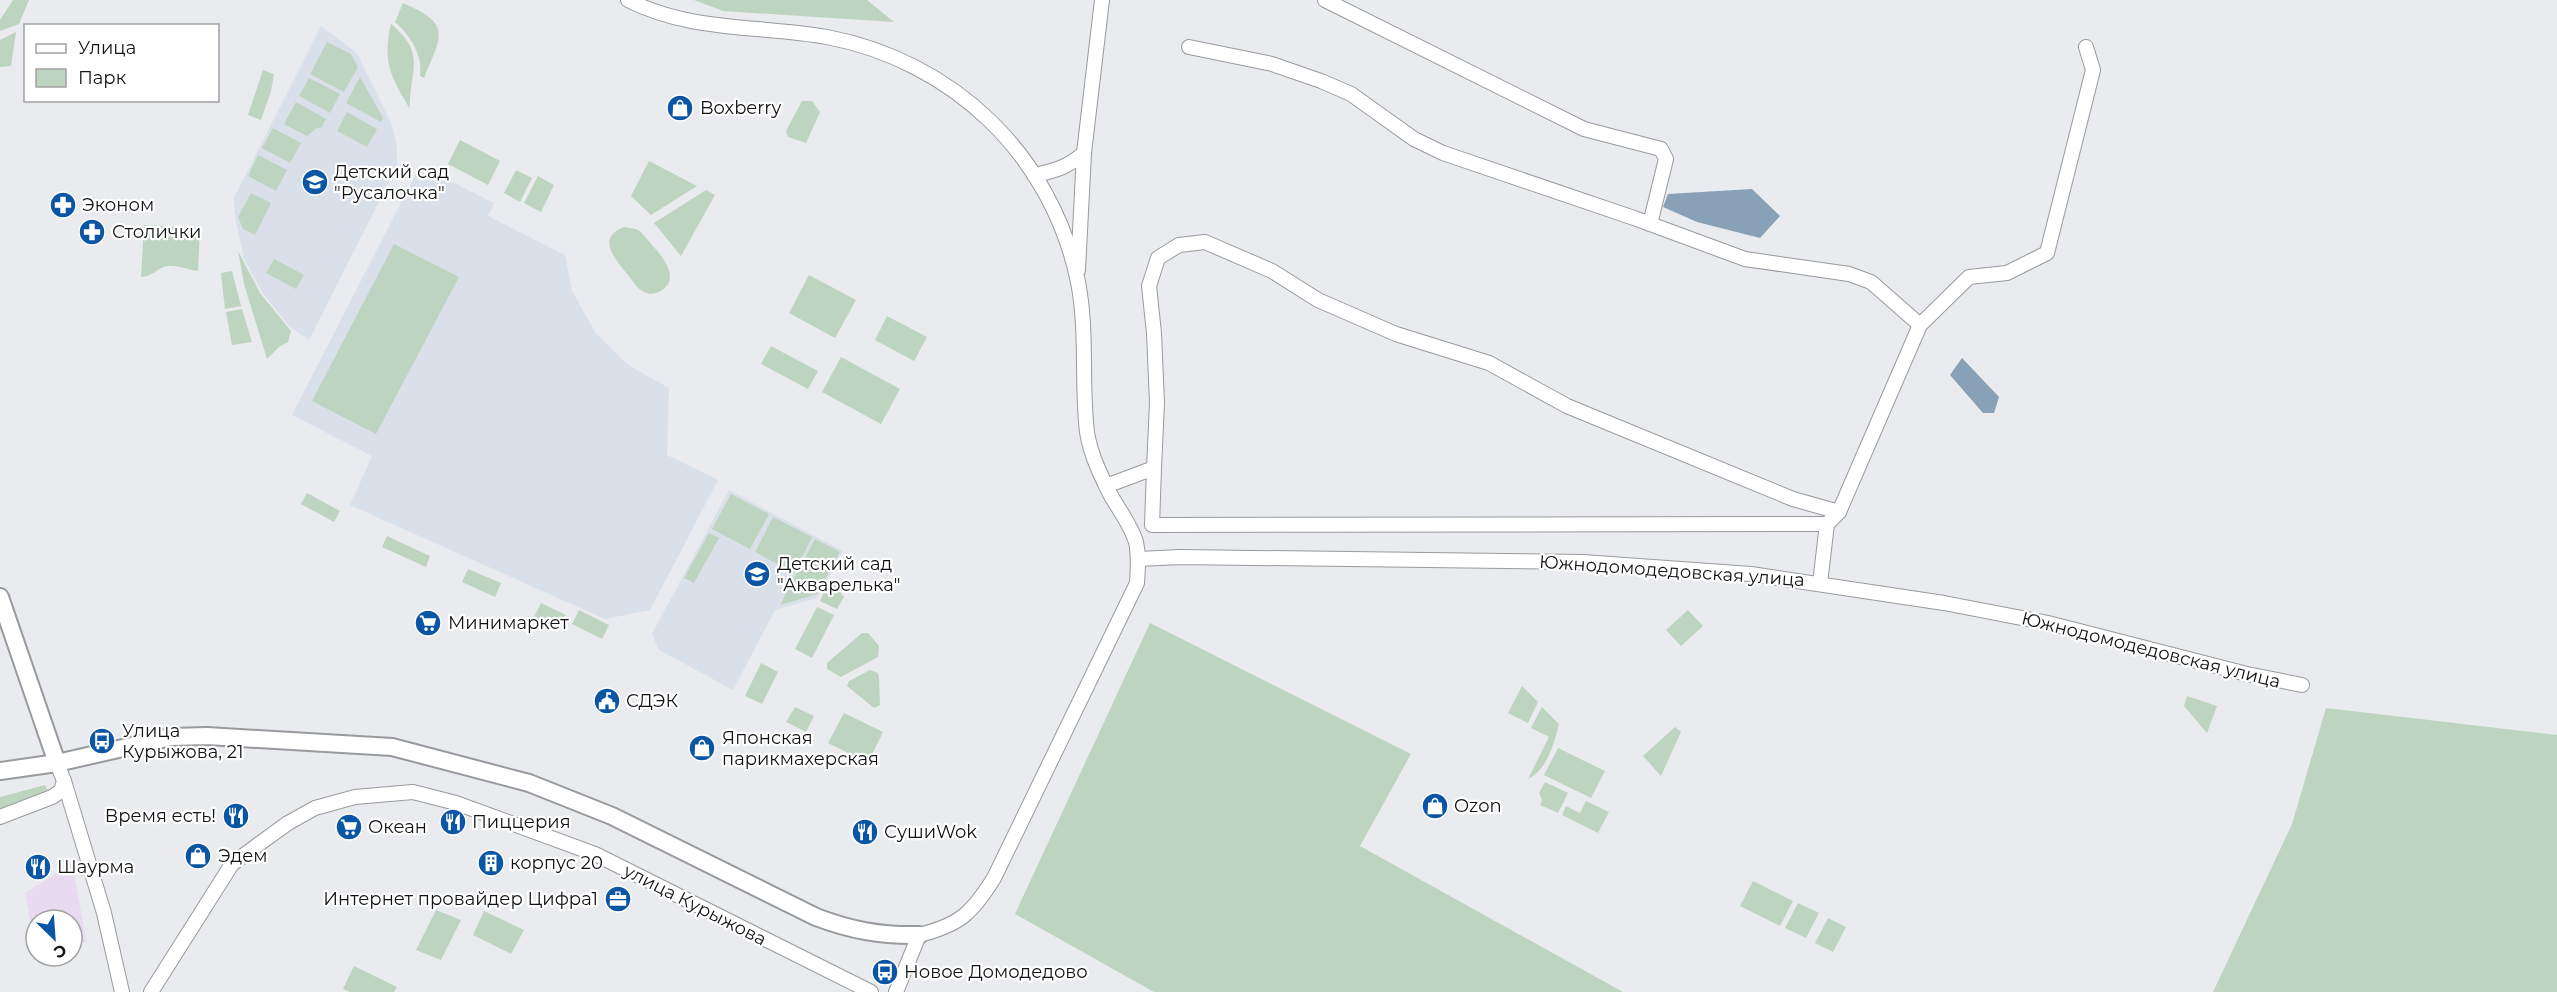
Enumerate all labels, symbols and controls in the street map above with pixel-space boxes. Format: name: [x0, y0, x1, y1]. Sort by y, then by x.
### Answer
legend: [24, 24, 219, 102]
text: Улица: [78, 37, 136, 59]
text: Парк: [78, 67, 127, 89]
shop icon: Boxberry: [665, 93, 695, 123]
place label: Boxberry: [700, 97, 781, 119]
place label: Детский сад "Русалочка": [334, 161, 450, 204]
school or university icon: Детский сад "Русалочка": [300, 167, 330, 197]
pharmacy icon: Эконом: [48, 190, 78, 220]
place label: Эконом: [82, 194, 154, 216]
pharmacy icon: Столички: [77, 217, 107, 247]
place label: Столички: [112, 221, 201, 243]
street label: Южнодомодедовская улица: [1538, 551, 1806, 591]
place label: Детский сад "Акварелька": [777, 553, 900, 596]
school or university icon: Детский сад "Акварелька": [742, 559, 772, 589]
street label: Южнодомодедовская улица: [2019, 607, 2283, 693]
supermarket icon: Минимаркет: [413, 608, 443, 638]
place label: Минимаркет: [448, 612, 569, 634]
public building icon: СДЭК: [592, 686, 622, 716]
place label: СДЭК: [626, 690, 679, 712]
place label: Улица Курыжова, 21: [122, 720, 243, 763]
bus stop icon: Улица Курыжова, 21: [87, 726, 117, 756]
place label: Японская парикмахерская: [722, 727, 879, 770]
shop icon: Японская парикмахерская: [687, 733, 717, 763]
shop icon: Ozon: [1420, 791, 1450, 821]
place label: Ozon: [1454, 795, 1502, 817]
restaurant icon: Время есть!: [221, 801, 251, 831]
place label: Время есть!: [105, 805, 216, 827]
restaurant icon: Пиццерия: [438, 807, 468, 837]
place label: Пиццерия: [472, 811, 571, 833]
supermarket icon: Океан: [334, 812, 364, 842]
place label: Океан: [368, 816, 427, 838]
restaurant icon: СушиWok: [850, 817, 880, 847]
place label: СушиWok: [884, 821, 977, 843]
shop icon: Эдем: [183, 841, 213, 871]
place label: Эдем: [218, 845, 267, 867]
building icon: корпус 20: [476, 848, 506, 878]
restaurant icon: Шаурма: [23, 852, 53, 882]
place label: корпус 20: [510, 852, 603, 874]
place label: Шаурма: [57, 856, 134, 878]
street label: улица Курыжова: [619, 859, 770, 950]
office icon: Интернет провайдер Цифра1: [603, 884, 633, 914]
place label: Интернет провайдер Цифра1: [323, 888, 598, 910]
north arrow: [24, 908, 84, 968]
text: С: [51, 940, 69, 962]
bus stop icon: Новое Домодедово: [870, 957, 900, 987]
place label: Новое Домодедово: [904, 961, 1088, 983]

